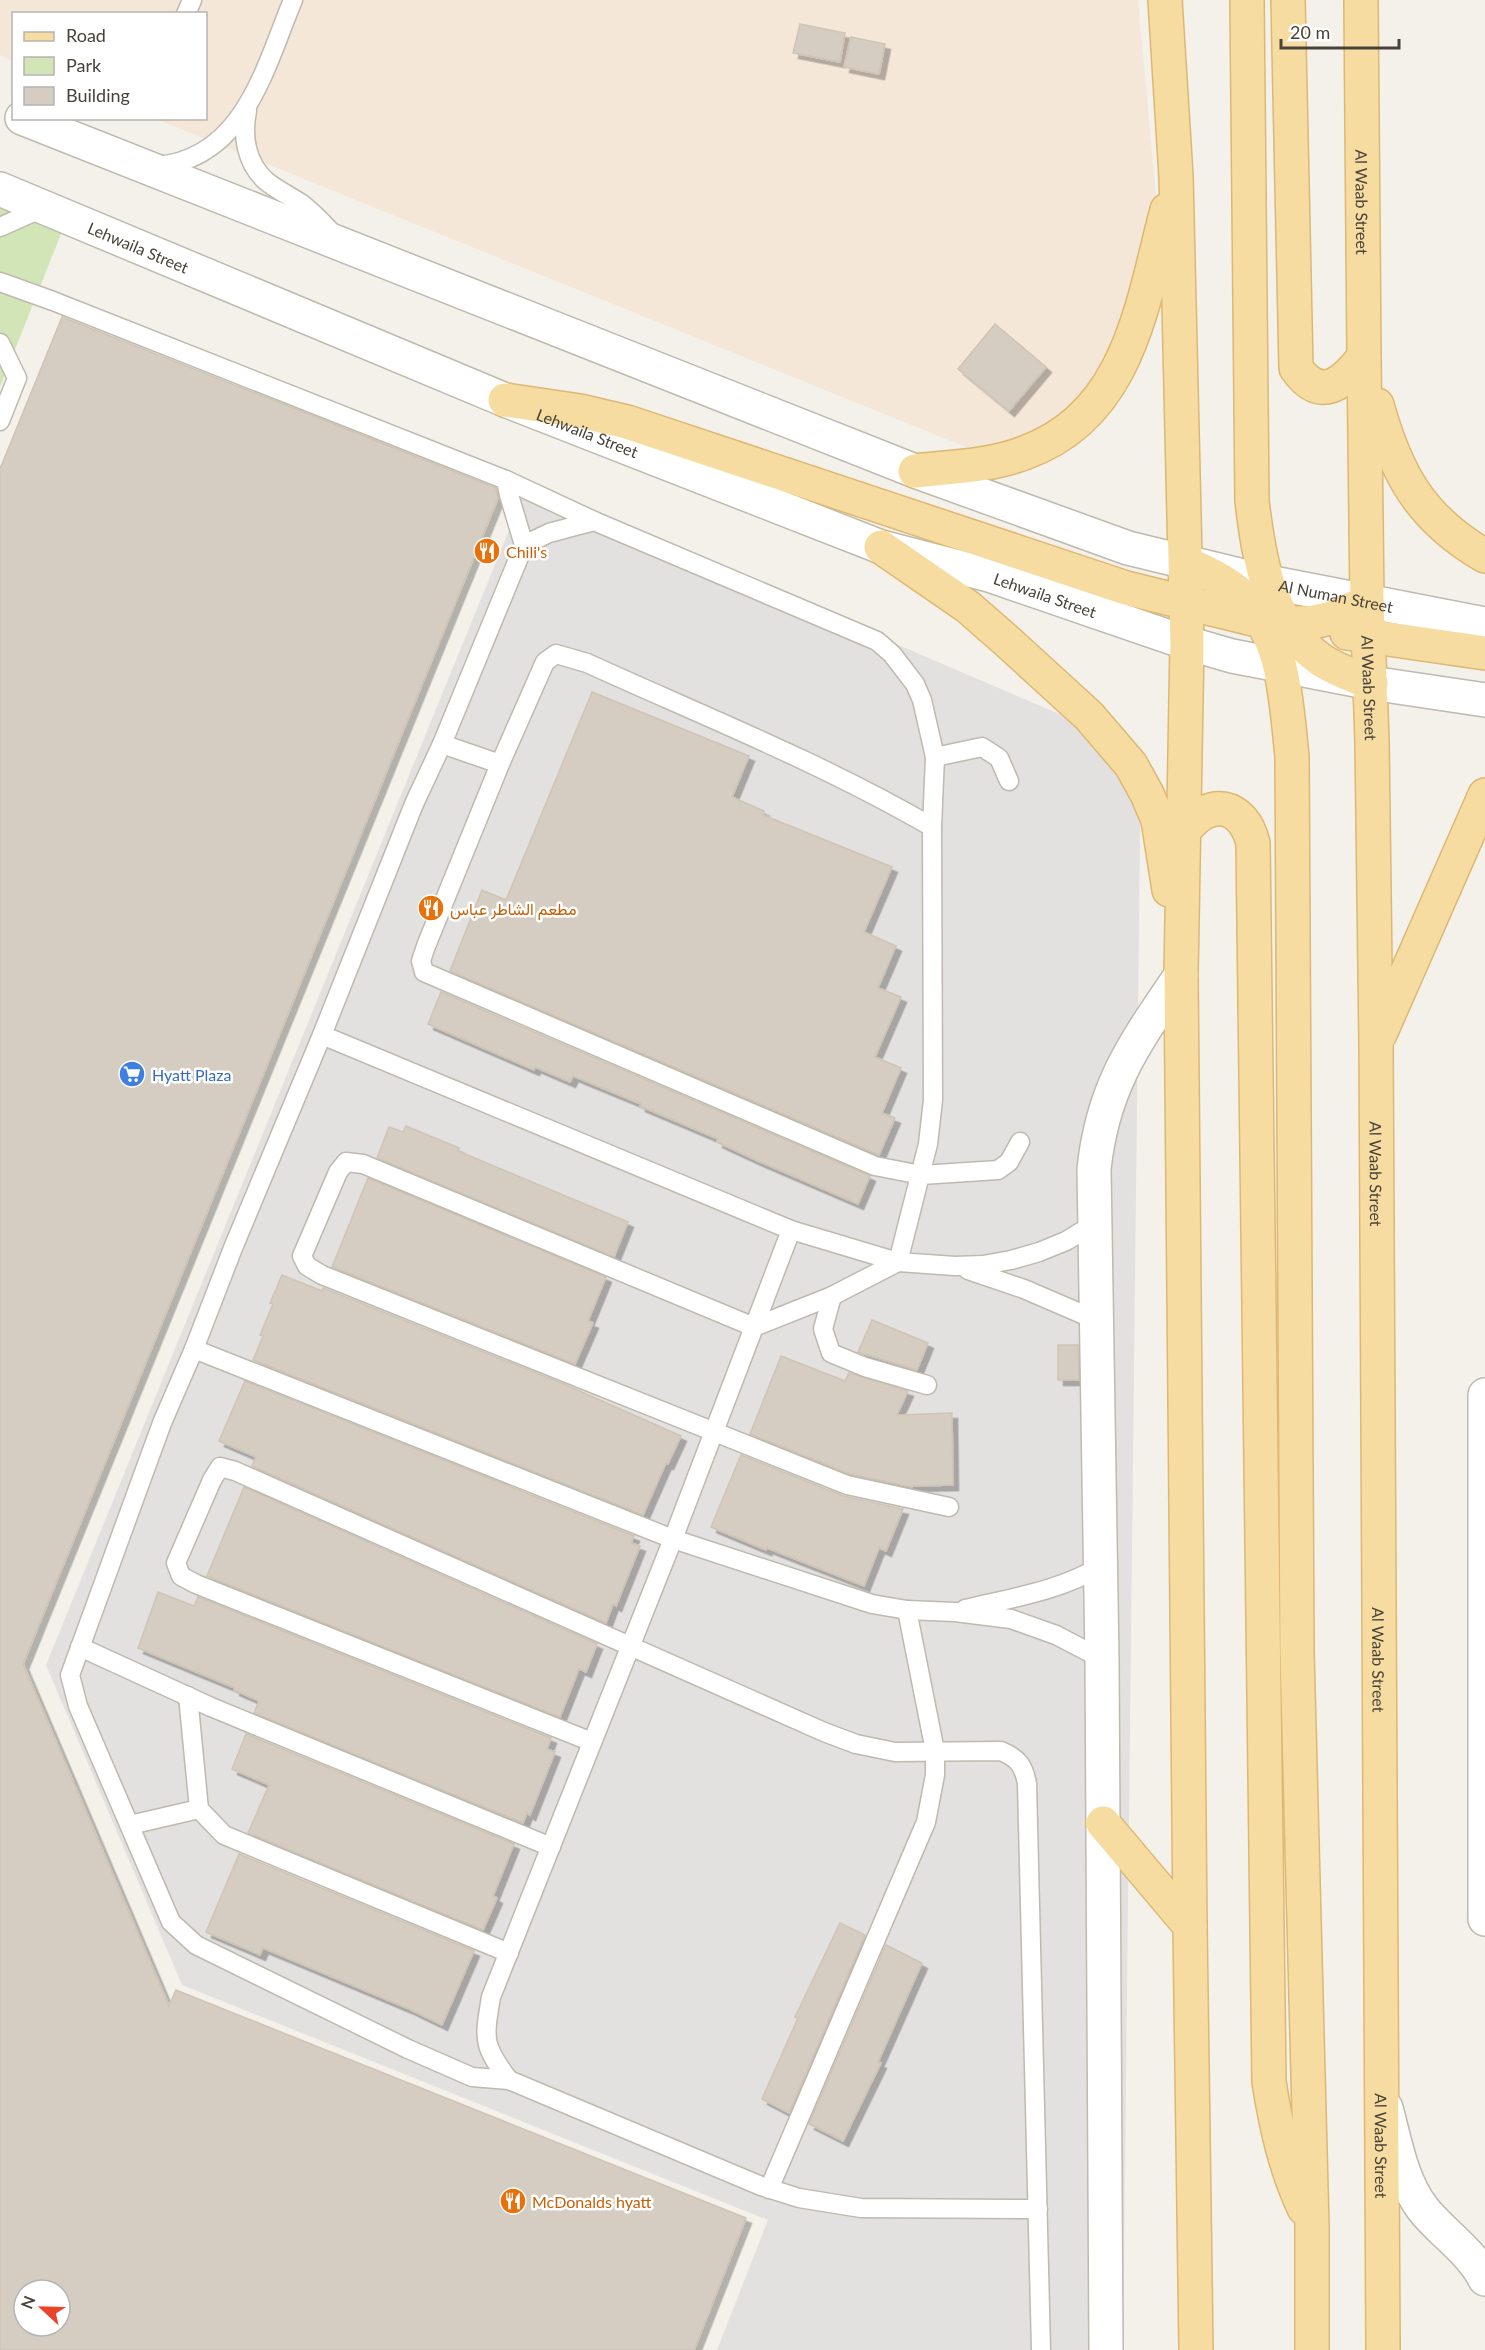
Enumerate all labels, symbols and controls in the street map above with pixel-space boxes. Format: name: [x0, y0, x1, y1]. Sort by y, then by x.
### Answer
legend: [12, 12, 207, 120]
scale bar: [1281, 12, 1400, 50]
text: 20 m: [1290, 21, 1330, 43]
text: Road: [66, 24, 106, 46]
text: Park: [66, 54, 102, 76]
text: Building: [66, 84, 130, 106]
street label: Al Waab Street: [1353, 149, 1373, 255]
street label: Lehwaila Street: [85, 217, 192, 276]
street label: Lehwaila Street: [534, 404, 641, 461]
restaurant icon: Chili's: [472, 536, 502, 566]
place label: Chili's: [506, 542, 547, 561]
street label: Lehwaila Street: [991, 568, 1099, 621]
street label: Al Numan Street: [1277, 575, 1395, 616]
street label: Al Waab Street: [1359, 635, 1381, 741]
restaurant icon: مطعم الشاطر عباس: [416, 893, 446, 923]
place label: مطعم الشاطر عباس: [450, 899, 576, 920]
supermarket icon: Hyatt Plaza: [117, 1059, 147, 1089]
place label: Hyatt Plaza: [152, 1065, 231, 1084]
street label: Al Waab Street: [1367, 1121, 1386, 1227]
street label: Al Waab Street: [1370, 1607, 1389, 1713]
street label: Al Waab Street: [1372, 2093, 1392, 2199]
restaurant icon: McDonalds hyatt: [498, 2186, 528, 2216]
place label: McDonalds hyatt: [532, 2192, 652, 2211]
north arrow: [12, 2278, 72, 2338]
text: N: [17, 2293, 39, 2311]

